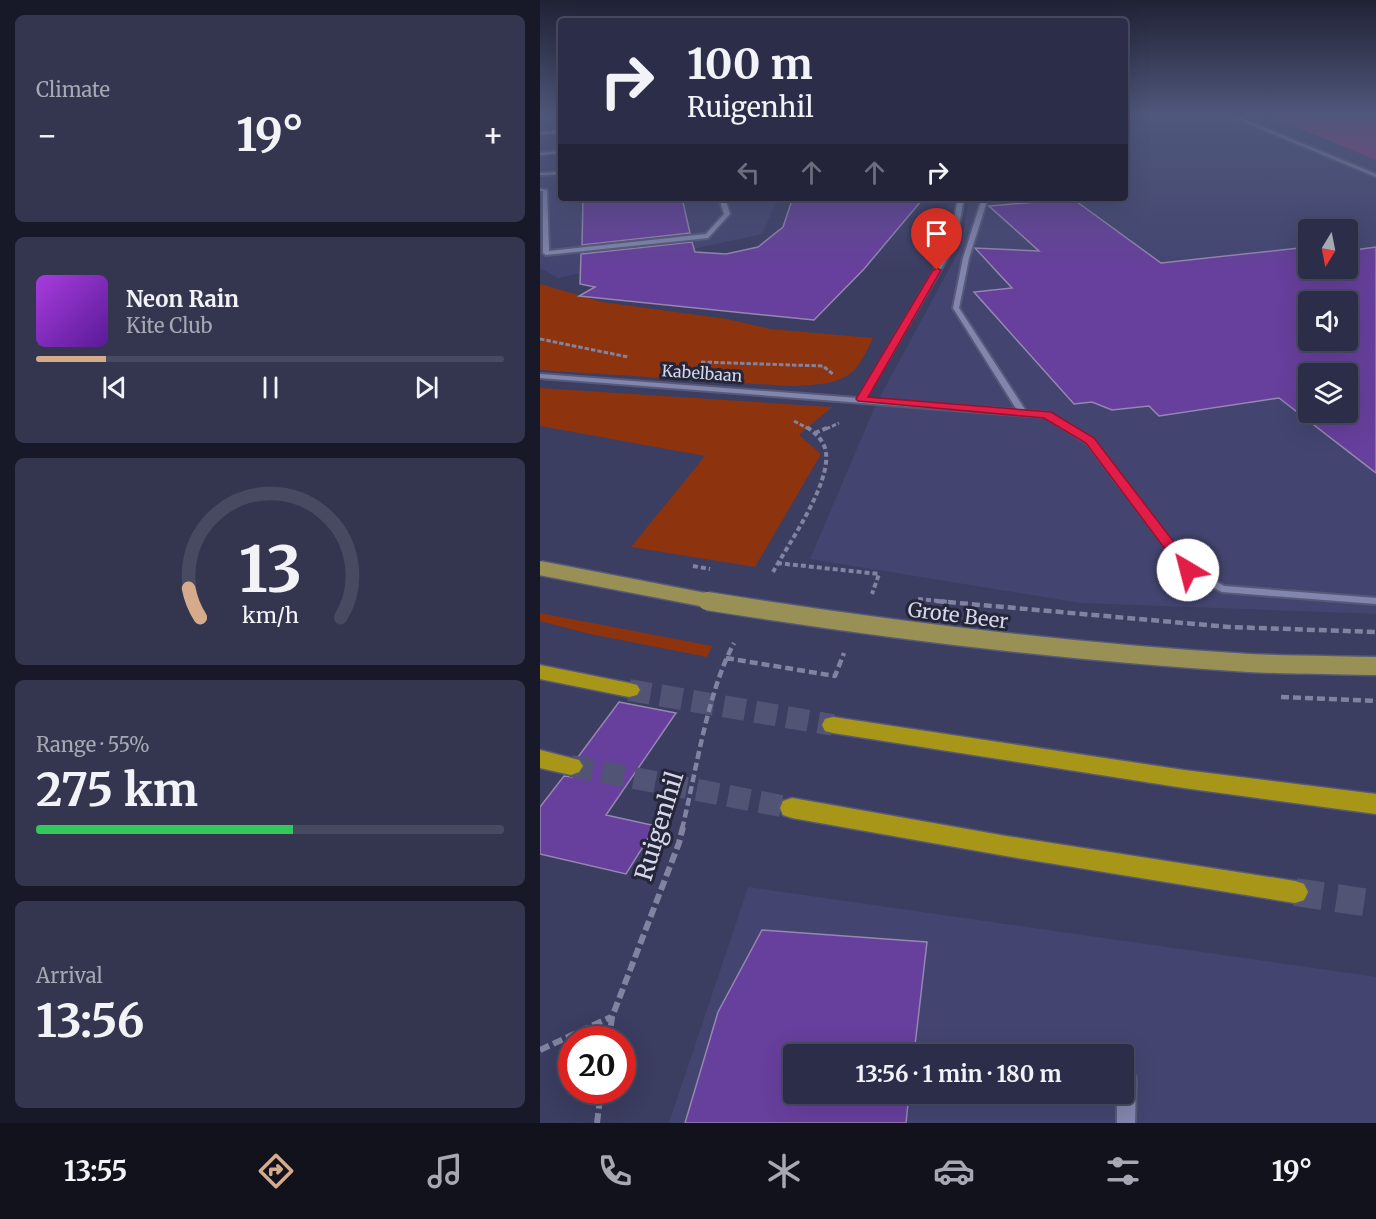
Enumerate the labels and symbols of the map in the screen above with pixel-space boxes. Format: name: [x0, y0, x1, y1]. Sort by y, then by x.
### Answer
pin: [911, 208, 962, 270]
north arrow: [1298, 219, 1358, 279]
street label: Kabelbaan: [661, 360, 743, 386]
position arrow: [1156, 538, 1220, 602]
street label: Grote Beer: [906, 596, 1010, 634]
street label: Ruigenhil: [628, 768, 690, 884]
speed limit sign: 20: [558, 1026, 636, 1104]

